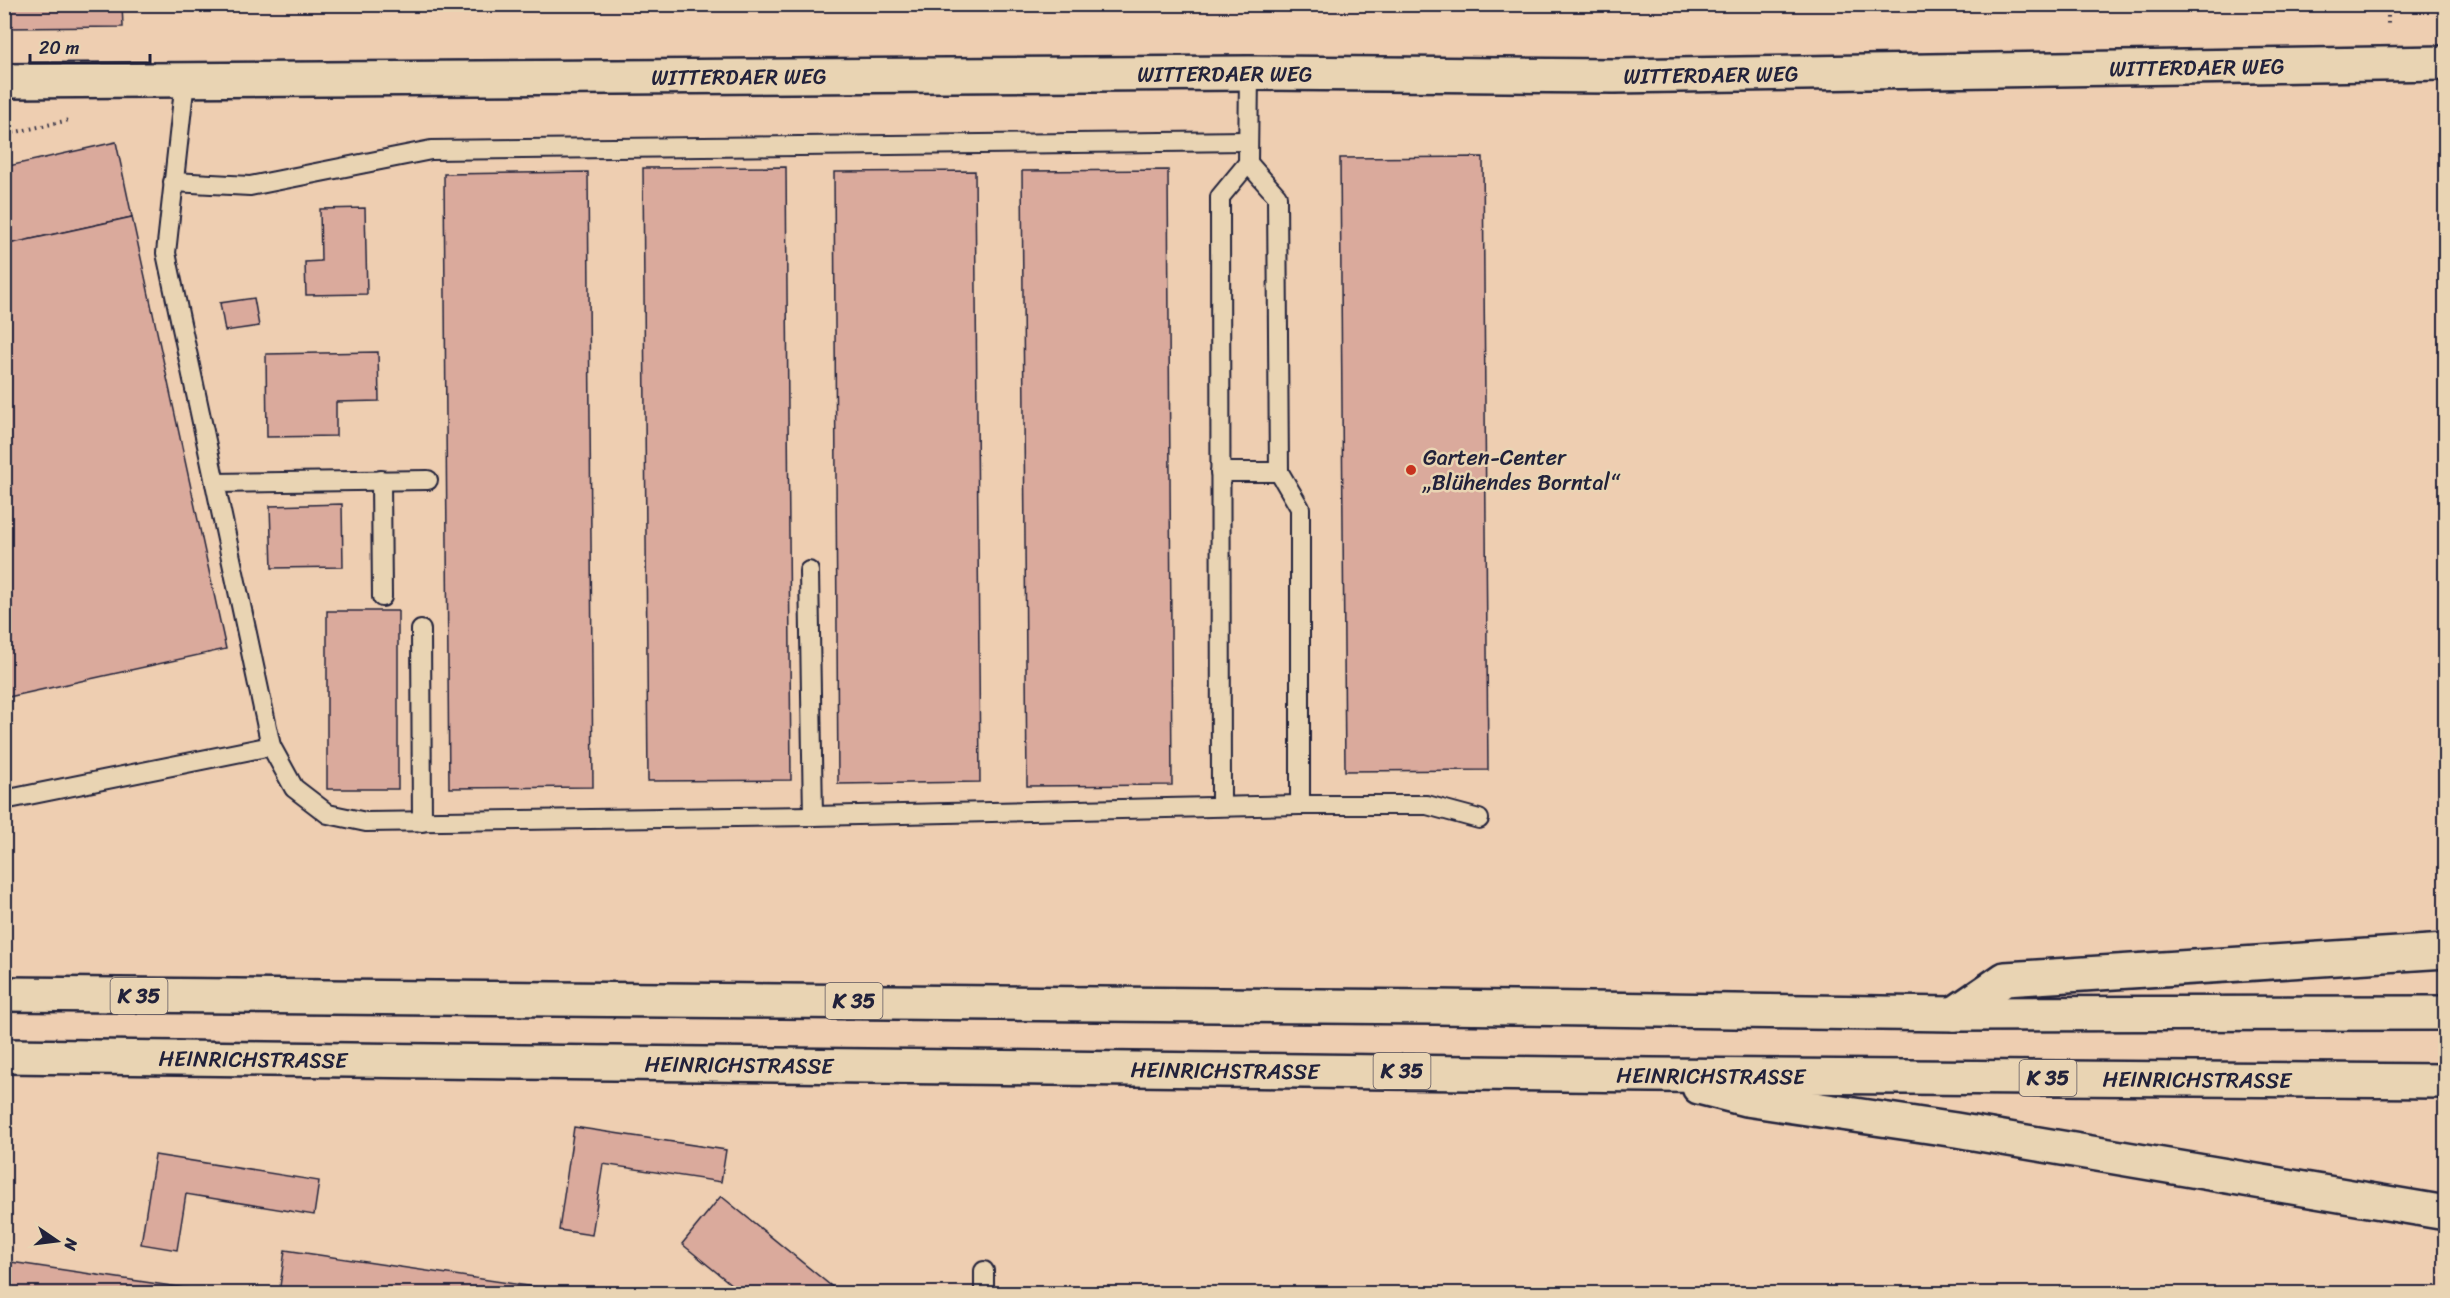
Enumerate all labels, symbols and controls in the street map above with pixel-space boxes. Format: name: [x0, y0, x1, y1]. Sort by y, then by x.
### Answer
scale bar: [30, 27, 150, 65]
text: 20 m: [39, 32, 79, 64]
street label: WITTERDAER WEG: [2109, 46, 2285, 88]
street label: WITTERDAER WEG: [1137, 53, 1313, 93]
street label: WITTERDAER WEG: [1623, 54, 1799, 95]
street label: WITTERDAER WEG: [651, 56, 827, 96]
place label: Garten-Center „Blühendes Borntal“: [1422, 438, 1621, 502]
marker: Garten-Center „Blühendes Borntal“: [1404, 463, 1418, 477]
road number: K 35: [110, 978, 168, 1014]
road number: K 35: [826, 983, 882, 1019]
street label: HEINRICHSTRASSE: [158, 1038, 349, 1079]
street label: HEINRICHSTRASSE: [644, 1044, 835, 1085]
street label: HEINRICHSTRASSE: [1130, 1049, 1321, 1091]
road number: K 35: [1374, 1053, 1430, 1089]
street label: HEINRICHSTRASSE: [1616, 1055, 1807, 1096]
street label: HEINRICHSTRASSE: [2102, 1059, 2293, 1099]
road number: K 35: [2020, 1060, 2076, 1096]
north arrow: [27, 1211, 87, 1271]
text: N: [55, 1235, 87, 1254]

